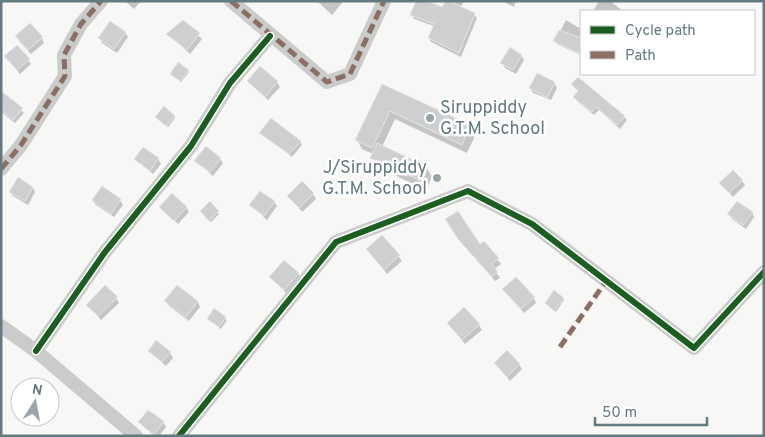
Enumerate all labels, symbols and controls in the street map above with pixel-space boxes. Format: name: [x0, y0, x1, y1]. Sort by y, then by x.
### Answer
legend: [580, 10, 755, 75]
text: Cycle path: [625, 22, 696, 41]
text: Path: [625, 47, 656, 66]
place label: Siruppiddy G.T.M. School: [440, 97, 545, 141]
marker: Siruppiddy G.T.M. School: [424, 112, 436, 124]
place label: J/Siruppiddy G.T.M. School: [322, 157, 427, 201]
marker: J/Siruppiddy G.T.M. School: [431, 172, 443, 184]
north arrow: [10, 377, 60, 427]
text: N: [31, 381, 44, 400]
scale bar: [595, 394, 708, 426]
text: 50 m: [602, 404, 637, 423]

